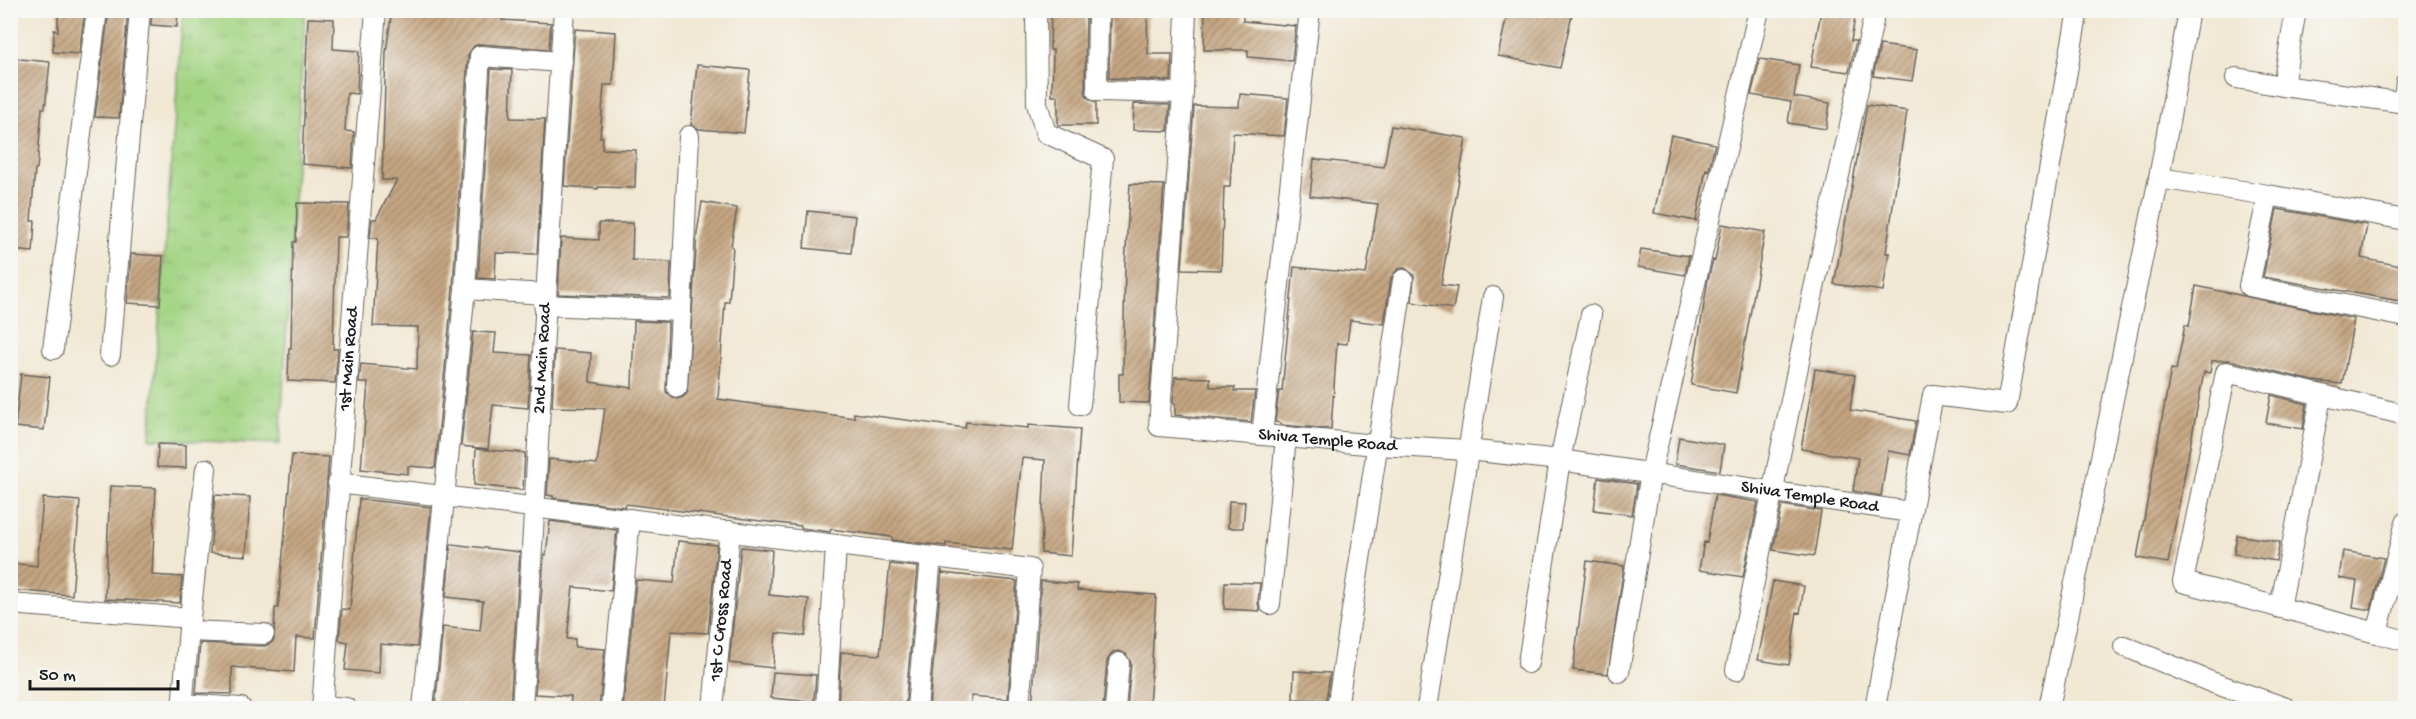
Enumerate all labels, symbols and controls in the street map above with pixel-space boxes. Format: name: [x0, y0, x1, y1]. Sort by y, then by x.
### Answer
street label: 2nd Main Road: [529, 301, 556, 415]
street label: 1st Main Road: [334, 305, 364, 413]
street label: Shiva Temple Road: [1257, 424, 1399, 457]
street label: Shiva Temple Road: [1740, 477, 1881, 518]
street label: 1st C Cross Road: [705, 557, 738, 683]
scale bar: [30, 653, 178, 691]
text: 50 m: [39, 666, 76, 687]

